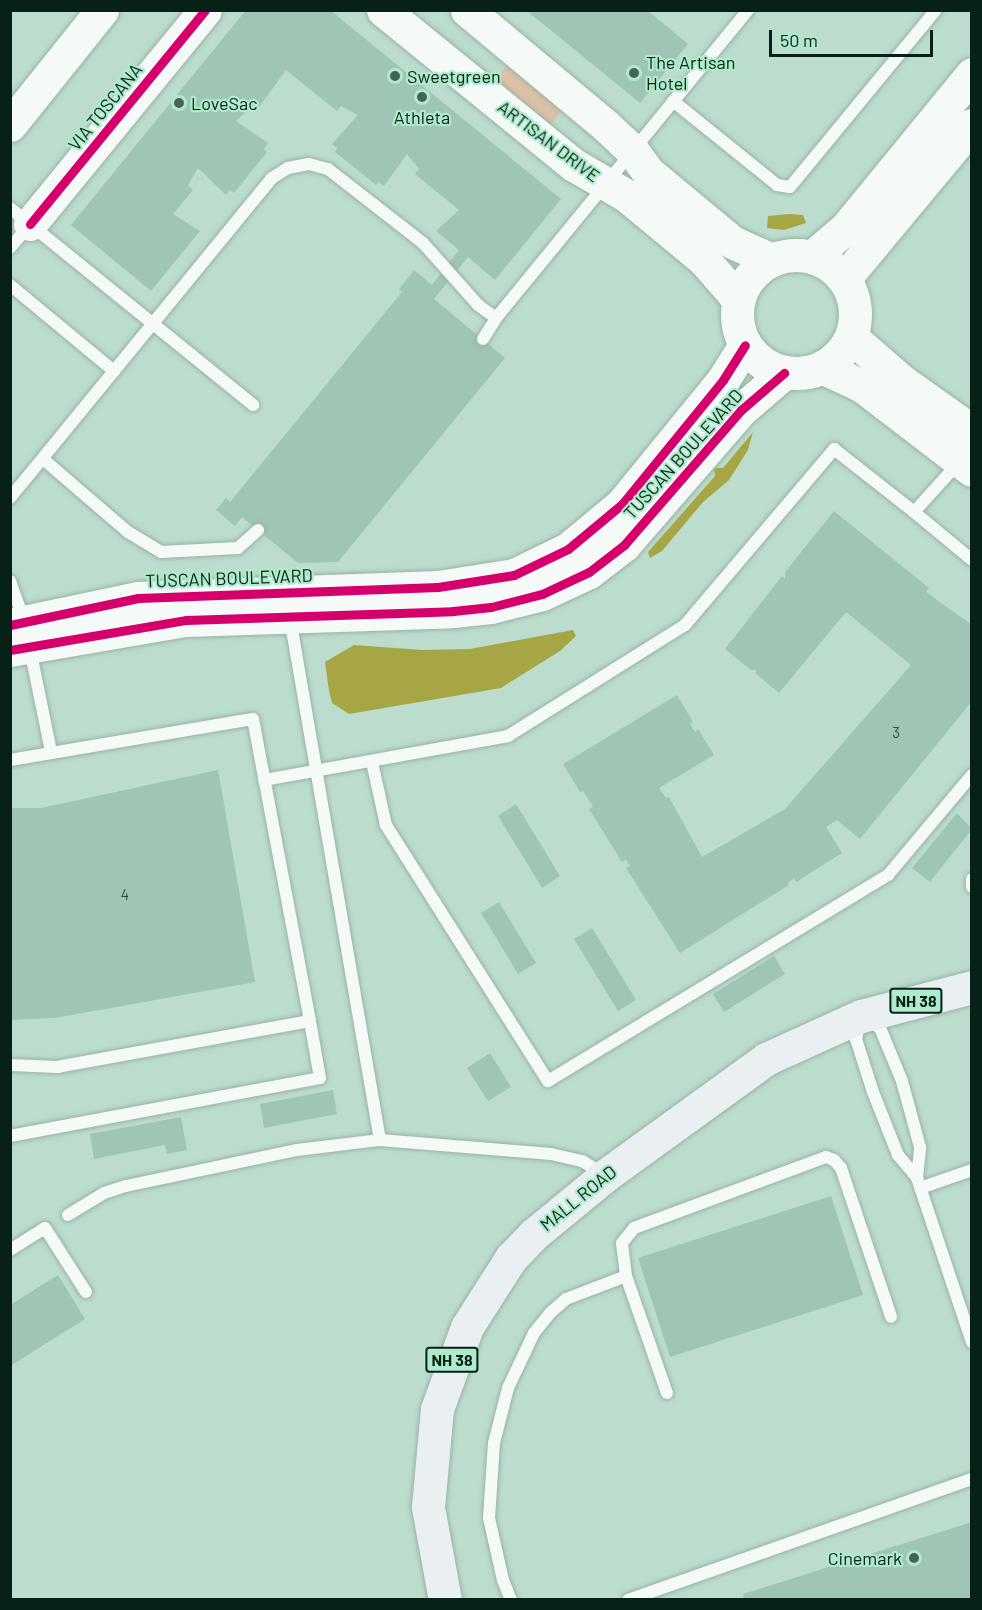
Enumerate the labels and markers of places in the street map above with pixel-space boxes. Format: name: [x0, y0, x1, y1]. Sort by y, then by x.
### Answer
place label: The Artisan Hotel: [646, 52, 735, 94]
place label: Sweetgreen: [407, 65, 501, 87]
marker: The Artisan Hotel: [627, 66, 641, 80]
marker: Sweetgreen: [388, 69, 402, 83]
marker: Athleta: [415, 90, 429, 104]
place label: LoveSac: [191, 92, 258, 114]
marker: LoveSac: [172, 96, 186, 110]
place label: Athleta: [394, 106, 450, 128]
place label: Cinemark: [828, 1547, 902, 1569]
marker: Cinemark: [907, 1551, 921, 1565]

